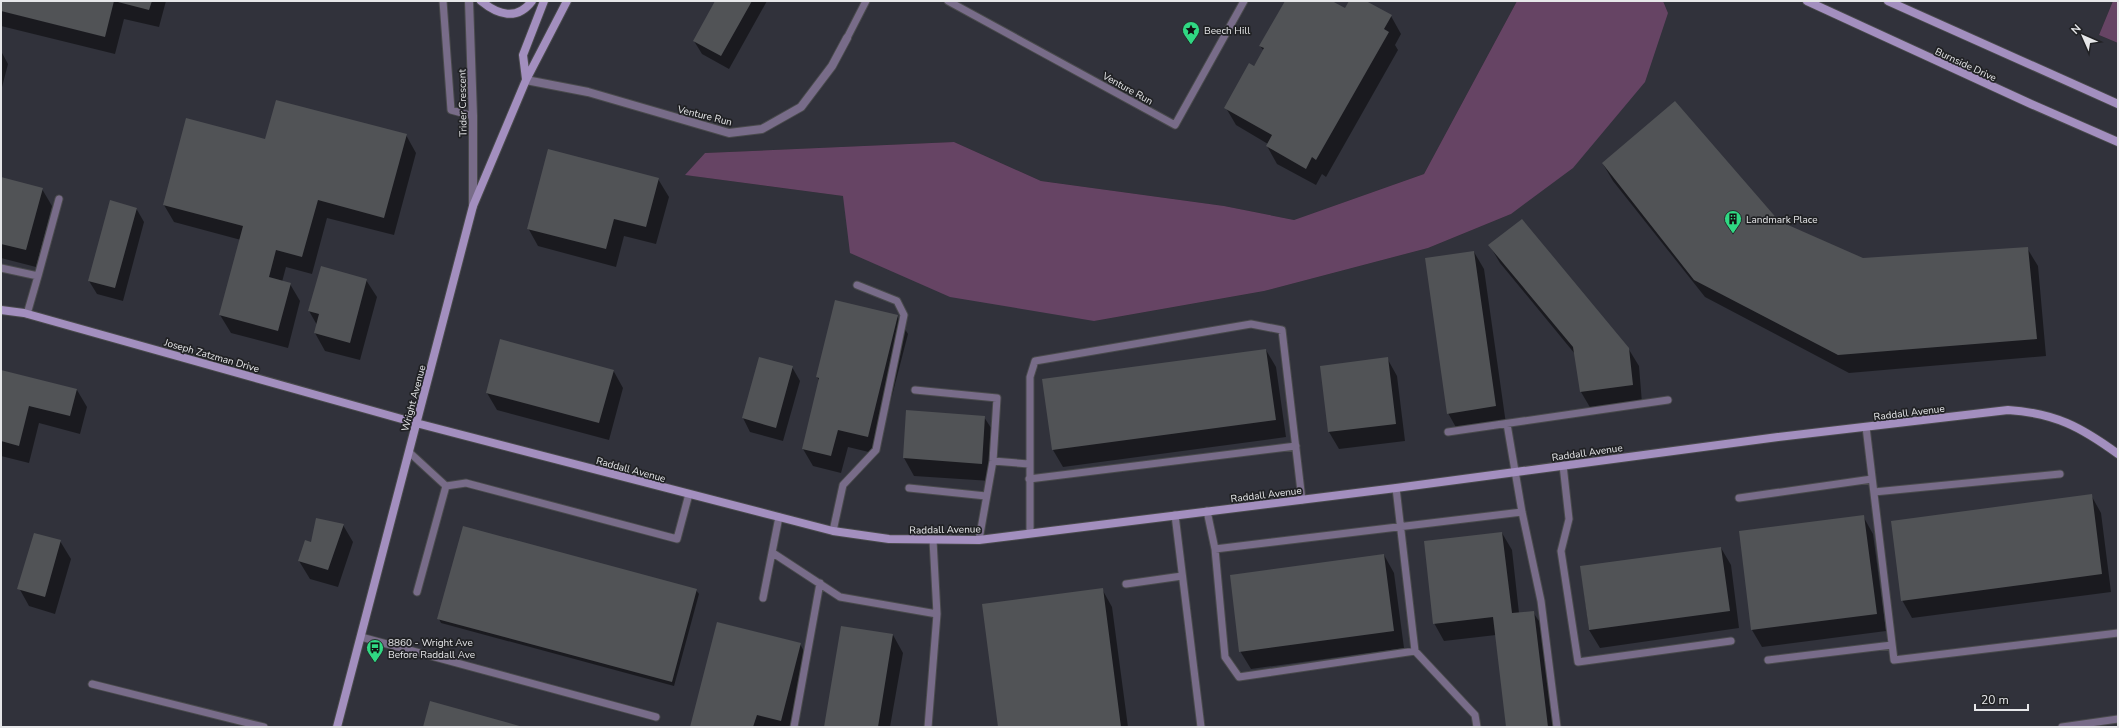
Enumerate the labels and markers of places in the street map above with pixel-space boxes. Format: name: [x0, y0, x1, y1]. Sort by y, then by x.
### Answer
place icon: Beech Hill: [1181, 20, 1201, 45]
place label: Beech Hill: [1204, 24, 1250, 38]
building icon: Landmark Place: [1723, 209, 1743, 234]
place label: Landmark Place: [1746, 213, 1818, 227]
place label: 8860 - Wright Ave Before Raddall Ave: [388, 636, 475, 662]
bus stop icon: 8860 - Wright Ave Before Raddall Ave: [365, 638, 385, 663]

